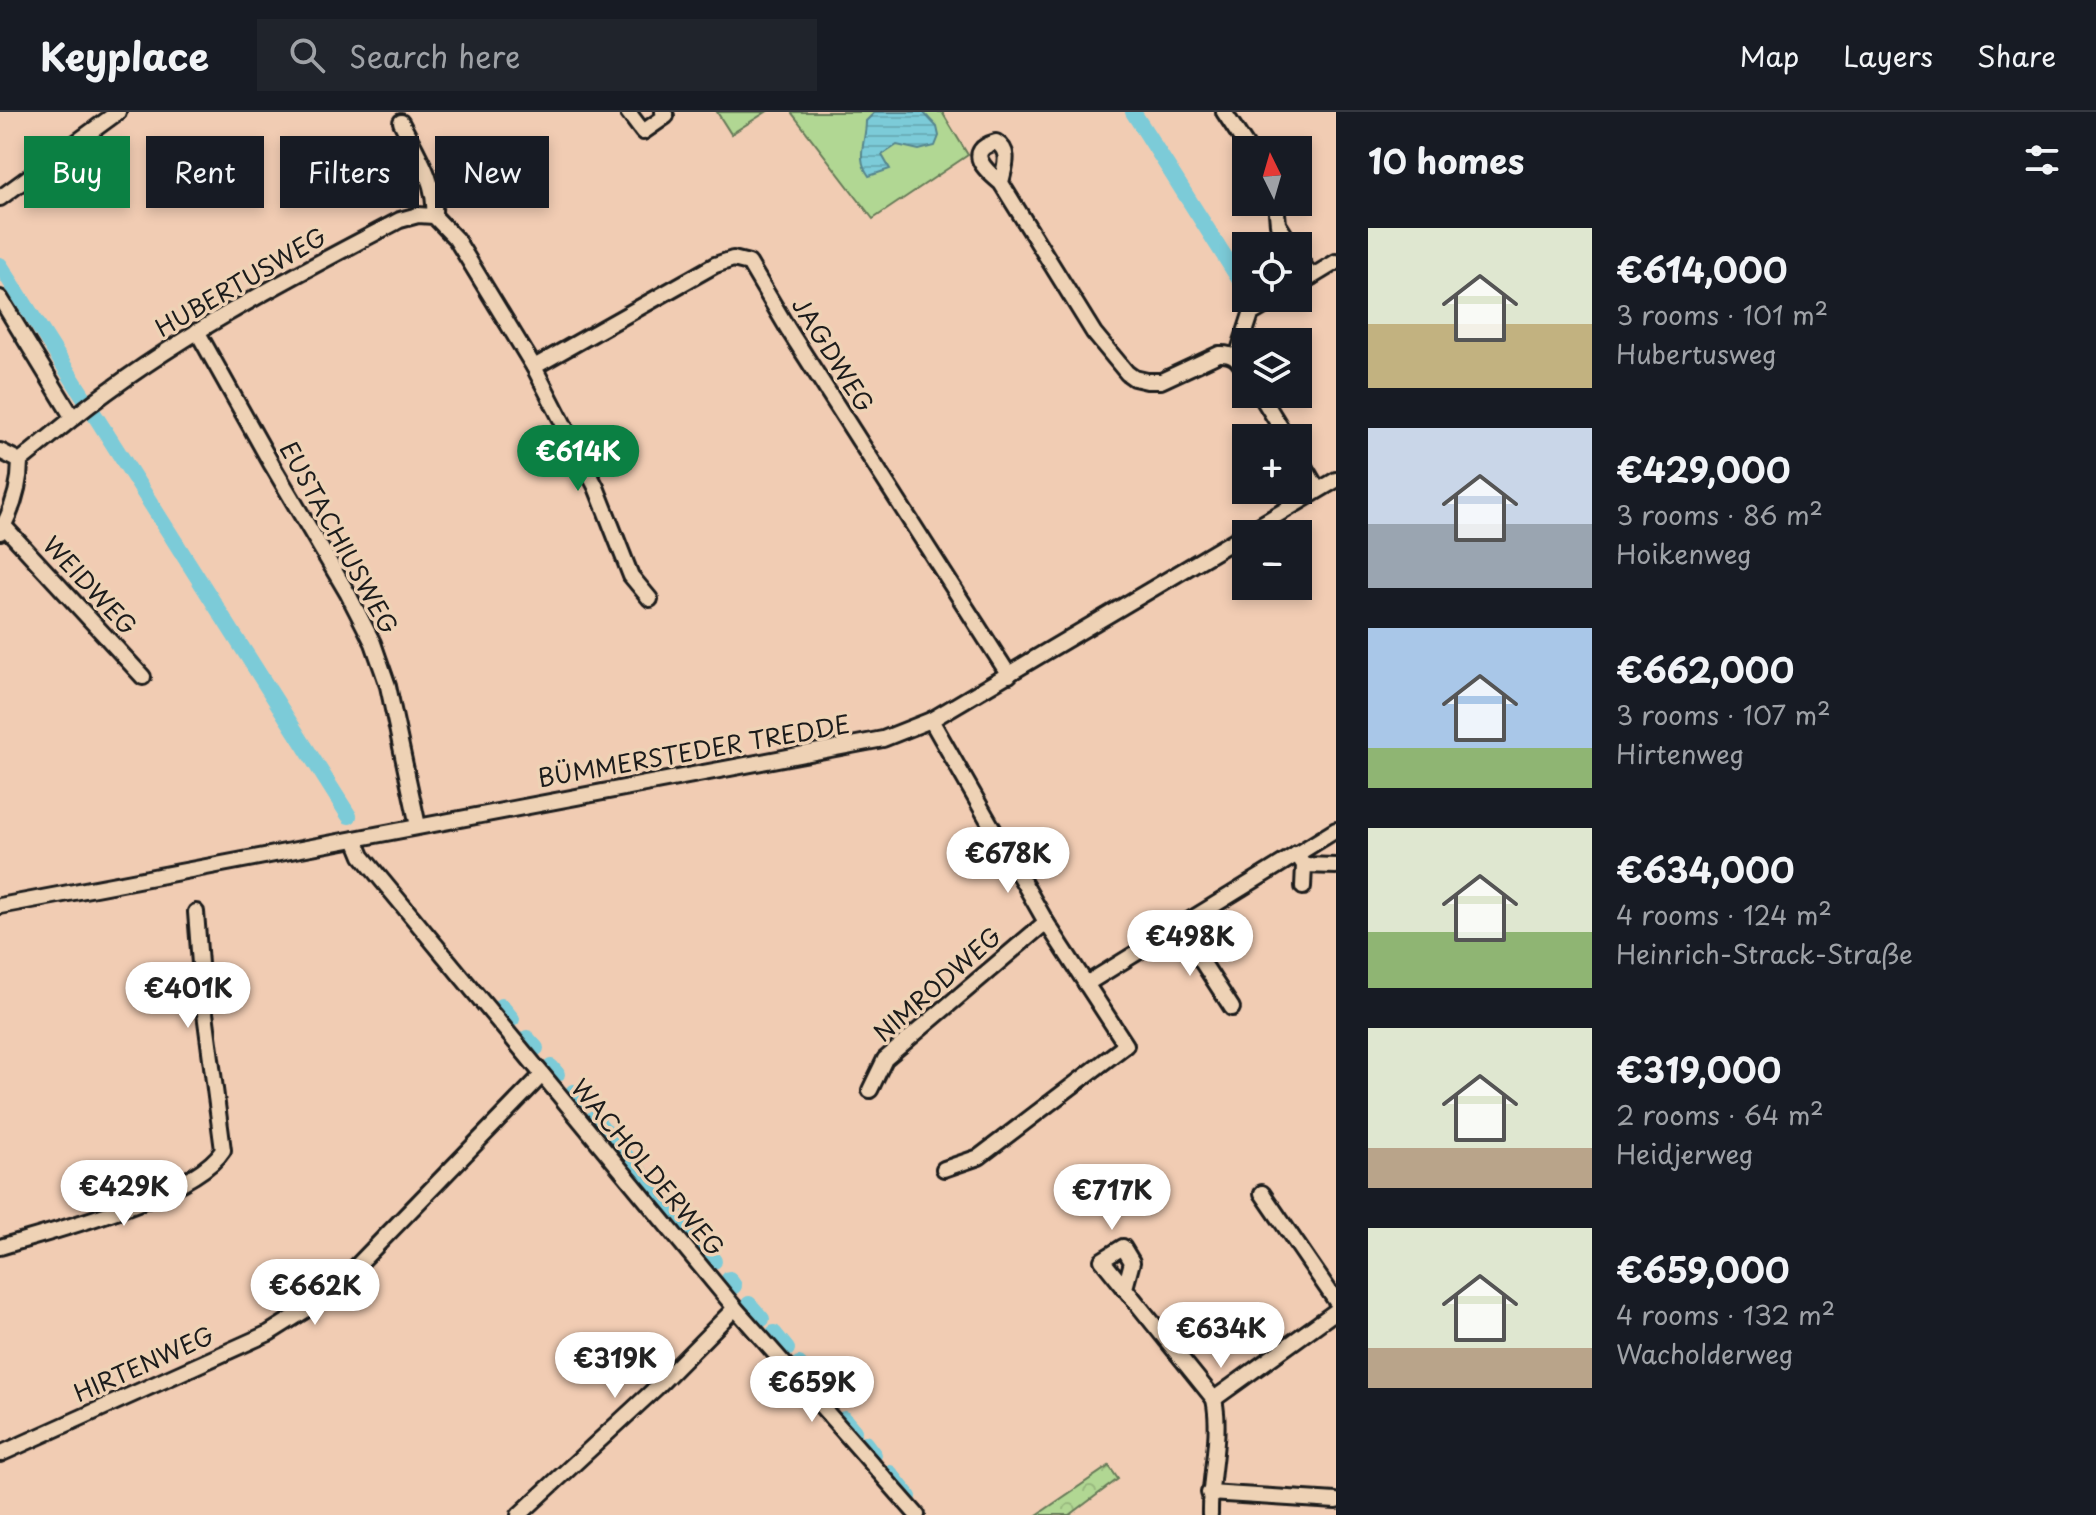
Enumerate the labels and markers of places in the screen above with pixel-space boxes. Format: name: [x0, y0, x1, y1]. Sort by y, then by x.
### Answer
pin: €614K: [522, 425, 634, 493]
pin: €678K: [952, 827, 1064, 895]
pin: €498K: [1134, 910, 1246, 978]
pin: €401K: [132, 962, 244, 1030]
pin: €429K: [68, 1160, 180, 1228]
pin: €717K: [1056, 1164, 1168, 1232]
pin: €662K: [259, 1259, 371, 1327]
pin: €634K: [1165, 1302, 1277, 1370]
pin: €319K: [559, 1332, 671, 1400]
pin: €659K: [756, 1356, 868, 1424]

